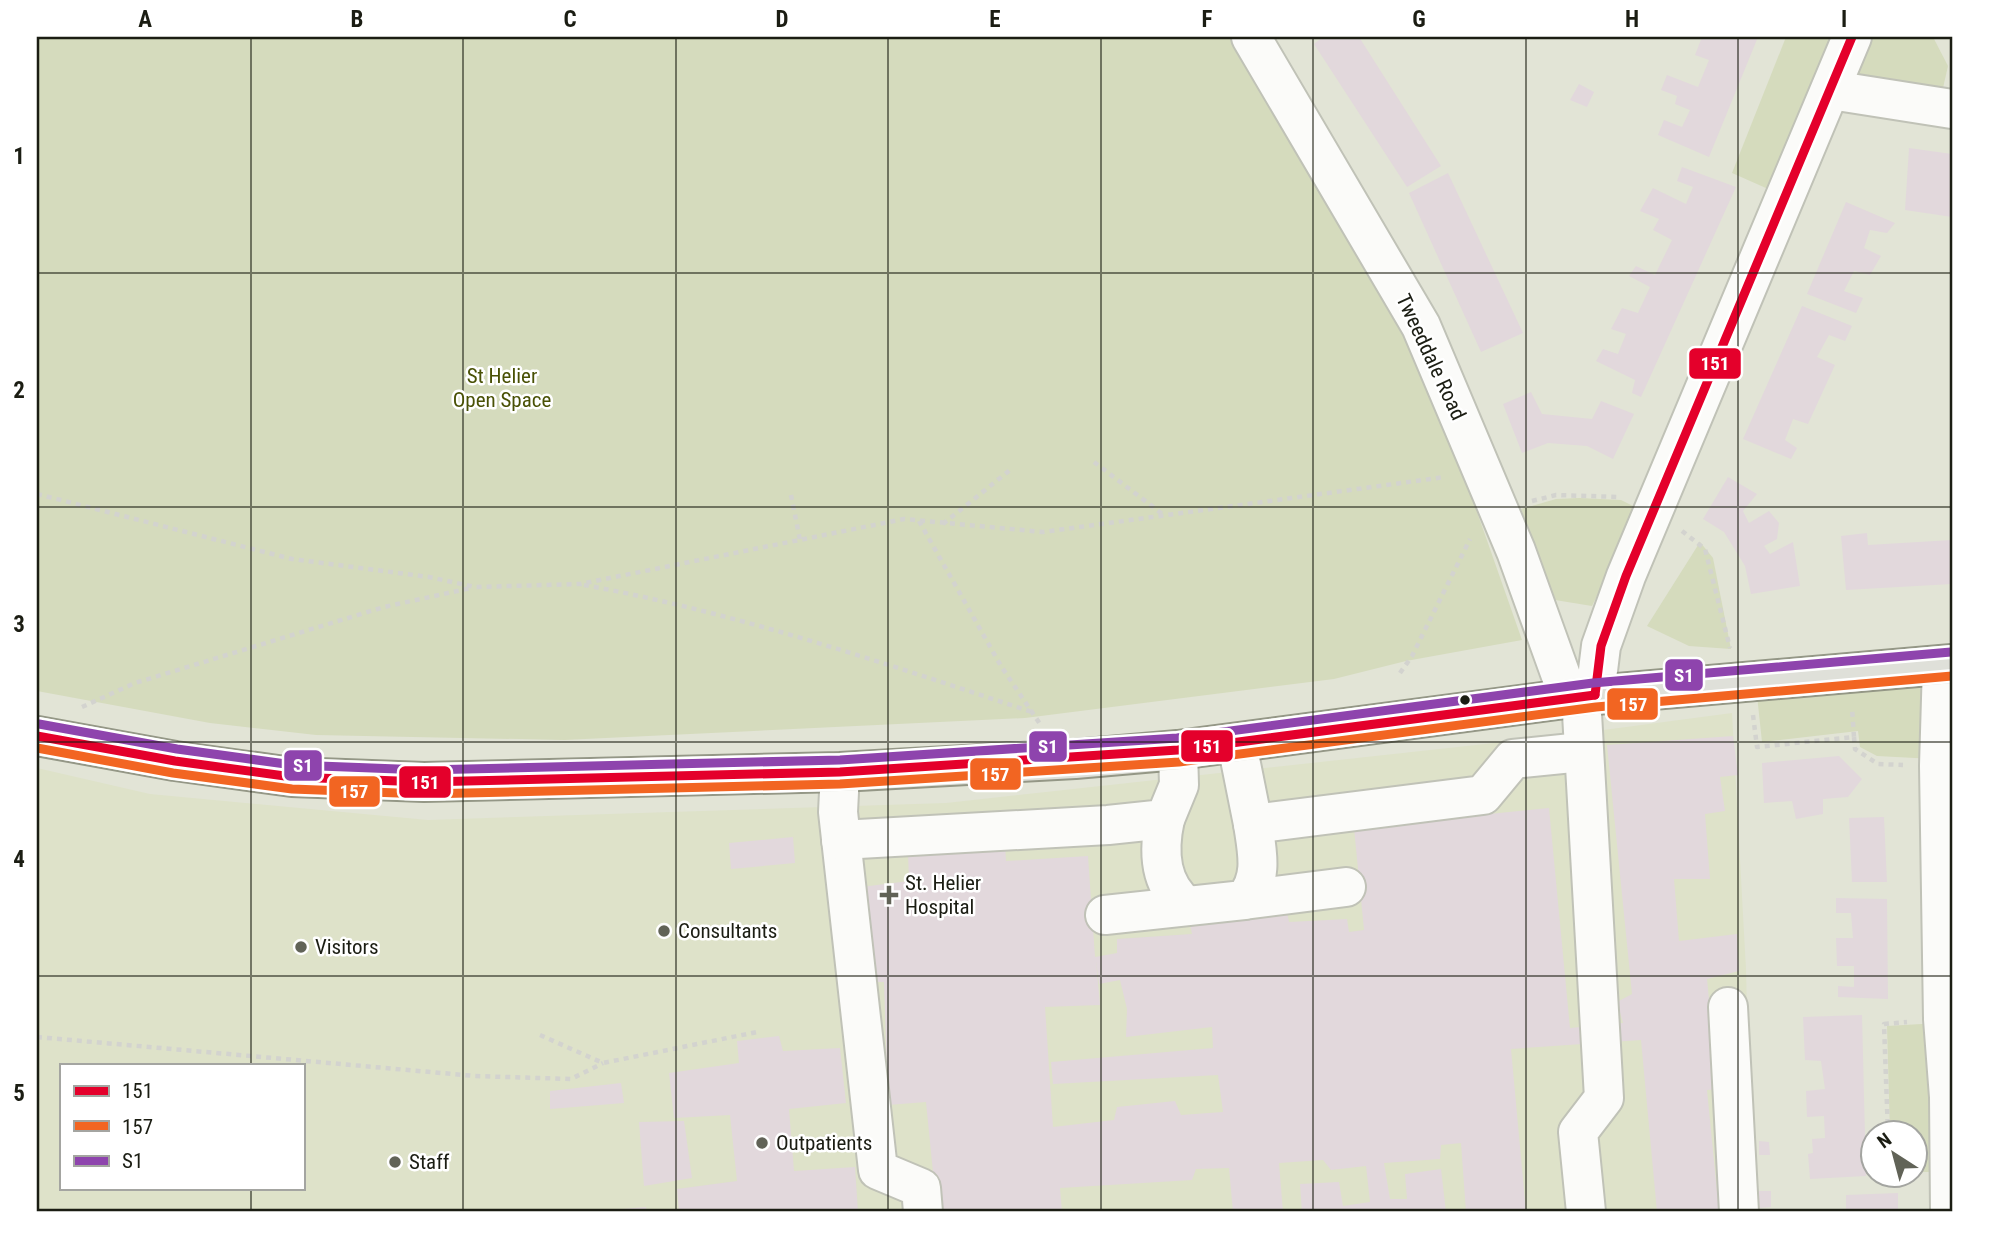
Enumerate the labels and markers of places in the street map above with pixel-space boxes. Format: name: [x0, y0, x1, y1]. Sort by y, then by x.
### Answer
unlabelled marker: [1458, 693, 1472, 707]
place label: St. Helier Hospital: [905, 871, 981, 919]
marker: St. Helier Hospital: [879, 885, 899, 905]
place label: Consultants: [678, 919, 777, 943]
marker: Consultants: [656, 923, 672, 939]
place label: Visitors: [315, 935, 379, 959]
marker: Visitors: [293, 939, 309, 955]
place label: Outpatients: [776, 1131, 872, 1155]
marker: Outpatients: [754, 1135, 770, 1151]
place label: Staff: [409, 1150, 450, 1174]
marker: Staff: [387, 1154, 403, 1170]

